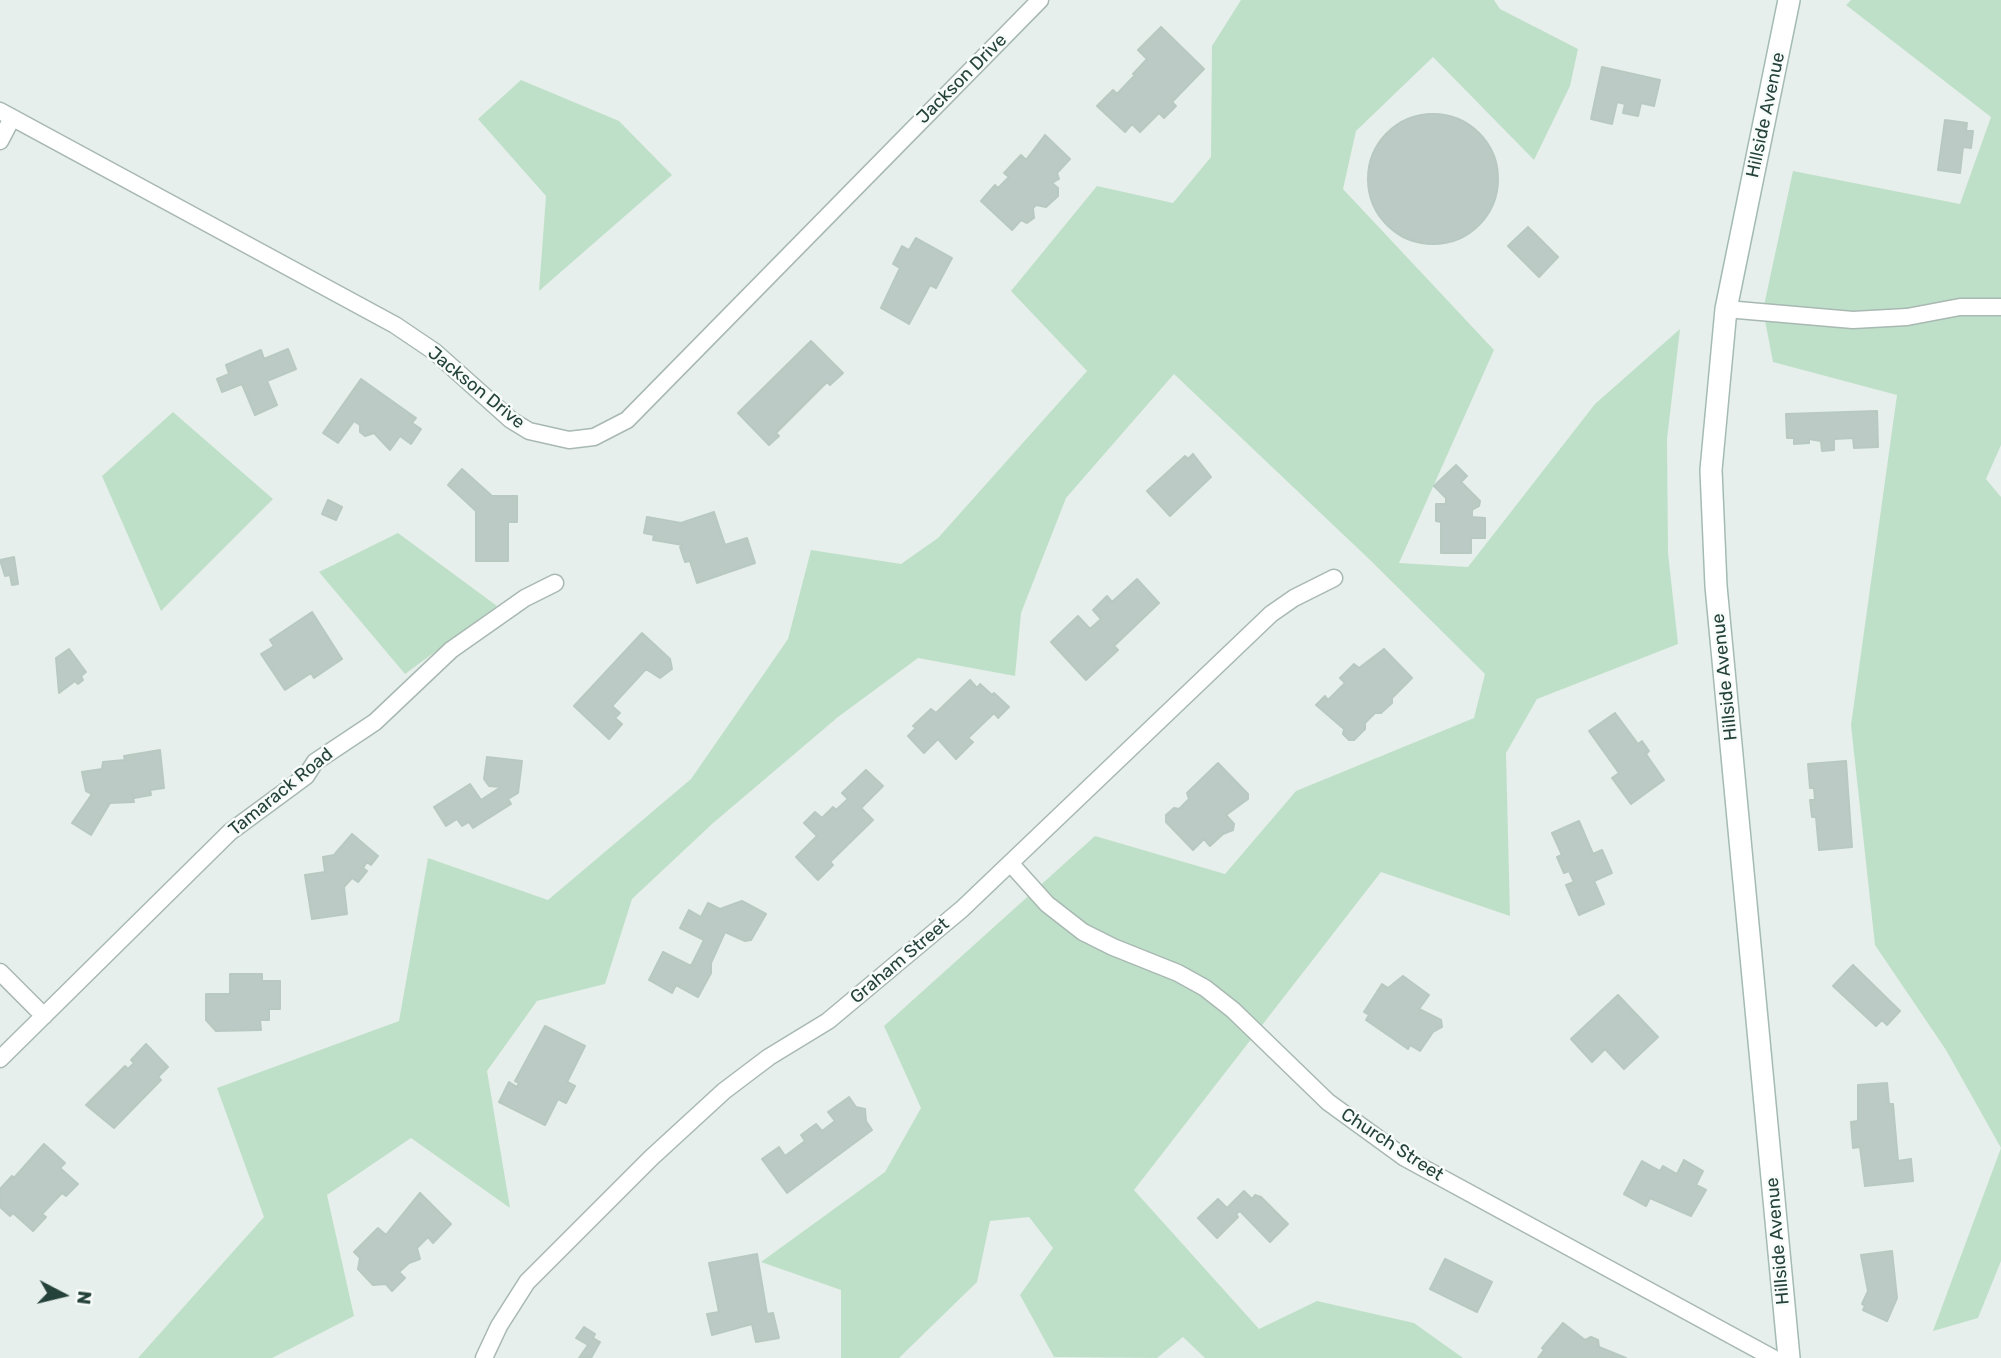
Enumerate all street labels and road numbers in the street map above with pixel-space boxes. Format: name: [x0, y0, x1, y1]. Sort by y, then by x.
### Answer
street label: Jackson Drive: [912, 29, 1012, 129]
street label: Hillside Avenue: [1742, 50, 1790, 180]
street label: Jackson Drive: [423, 342, 529, 434]
street label: Hillside Avenue: [1708, 612, 1742, 742]
street label: Tamarack Road: [225, 743, 337, 841]
street label: Graham Street: [846, 913, 954, 1009]
street label: Church Street: [1337, 1104, 1447, 1186]
street label: Hillside Avenue: [1762, 1176, 1794, 1306]

